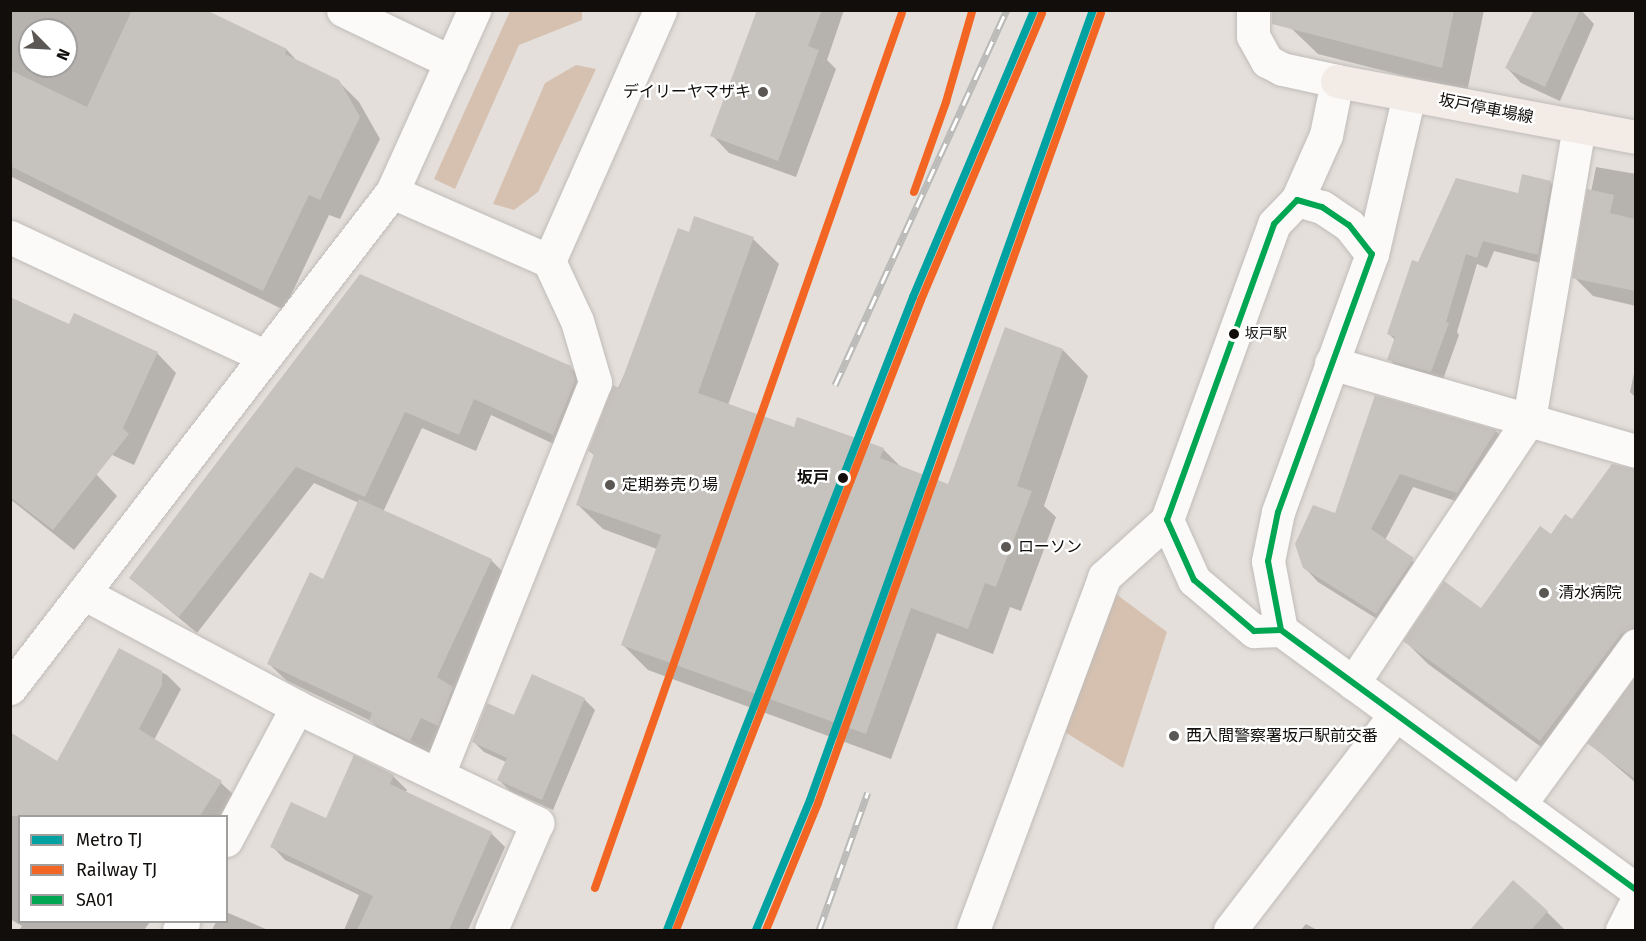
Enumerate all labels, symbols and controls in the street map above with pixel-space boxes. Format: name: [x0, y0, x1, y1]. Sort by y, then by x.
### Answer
north arrow: [18, 18, 78, 78]
text: N: [52, 46, 74, 63]
place label: デイリーヤマザキ: [623, 82, 751, 102]
marker: デイリーヤマザキ: [756, 85, 770, 99]
street label: 坂戸停車場線: [1437, 90, 1535, 128]
place label: 坂戸駅: [1245, 326, 1287, 342]
marker: 坂戸駅: [1228, 328, 1240, 340]
place label: 坂戸: [797, 468, 829, 488]
marker: 坂戸: [834, 469, 852, 487]
place label: 定期券売り場: [622, 475, 718, 495]
marker: 定期券売り場: [603, 478, 617, 492]
place label: ローソン: [1018, 537, 1082, 557]
marker: ローソン: [999, 540, 1013, 554]
place label: 清水病院: [1558, 583, 1622, 603]
marker: 清水病院: [1535, 584, 1553, 602]
place label: 西入間警察署坂戸駅前交番: [1186, 726, 1378, 746]
marker: 西入間警察署坂戸駅前交番: [1167, 729, 1181, 743]
legend: [18, 815, 228, 923]
text: Metro TJ: [76, 829, 143, 851]
text: Railway TJ: [76, 859, 157, 881]
text: SA01: [76, 889, 113, 911]

